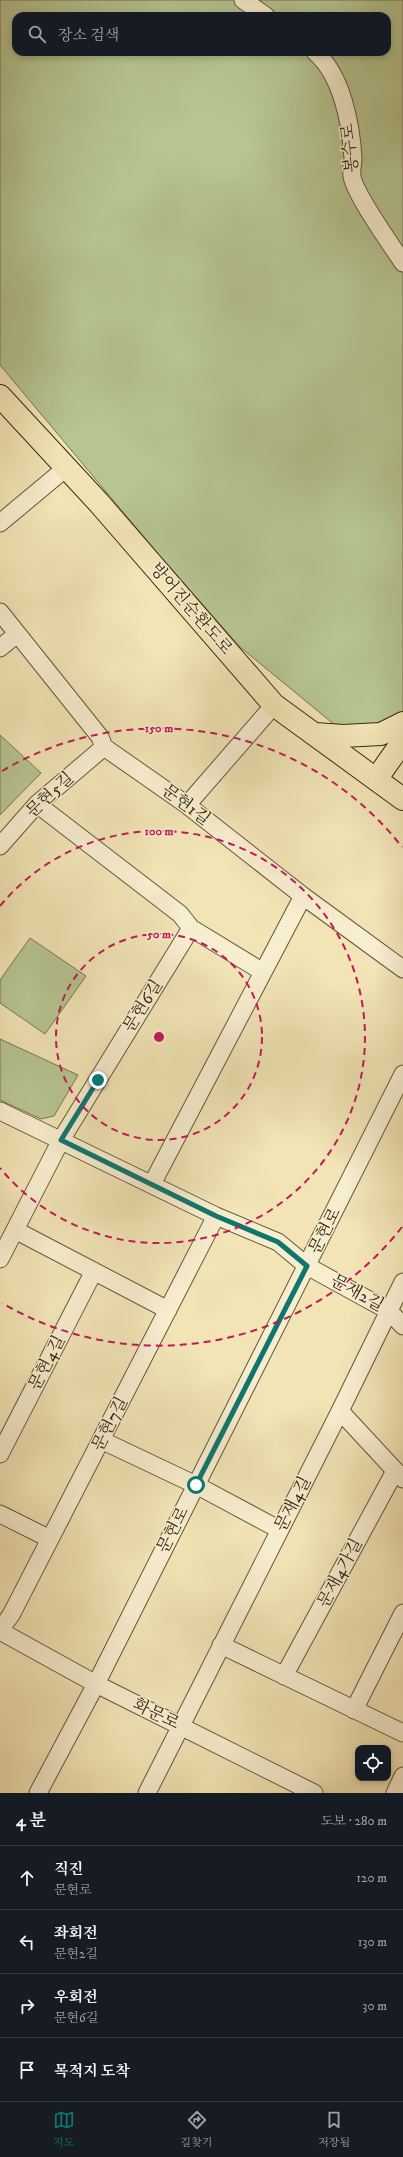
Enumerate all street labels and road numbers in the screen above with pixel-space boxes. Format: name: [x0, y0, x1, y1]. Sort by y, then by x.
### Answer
street label: 봉수로: [336, 122, 364, 174]
street label: 방어진순환도로: [145, 558, 237, 660]
street label: 문현5길: [21, 767, 79, 823]
street label: 문현1길: [157, 780, 215, 830]
street label: 문현6길: [118, 976, 168, 1036]
street label: 문현로: [304, 1204, 346, 1258]
street label: 문재2길: [326, 1269, 388, 1317]
street label: 문현4길: [24, 1332, 70, 1394]
street label: 문현7길: [87, 1393, 133, 1455]
street label: 문재4길: [270, 1473, 316, 1535]
street label: 문현로: [152, 1503, 194, 1557]
street label: 문재4가길: [313, 1535, 367, 1611]
street label: 화문로: [129, 1693, 183, 1735]

